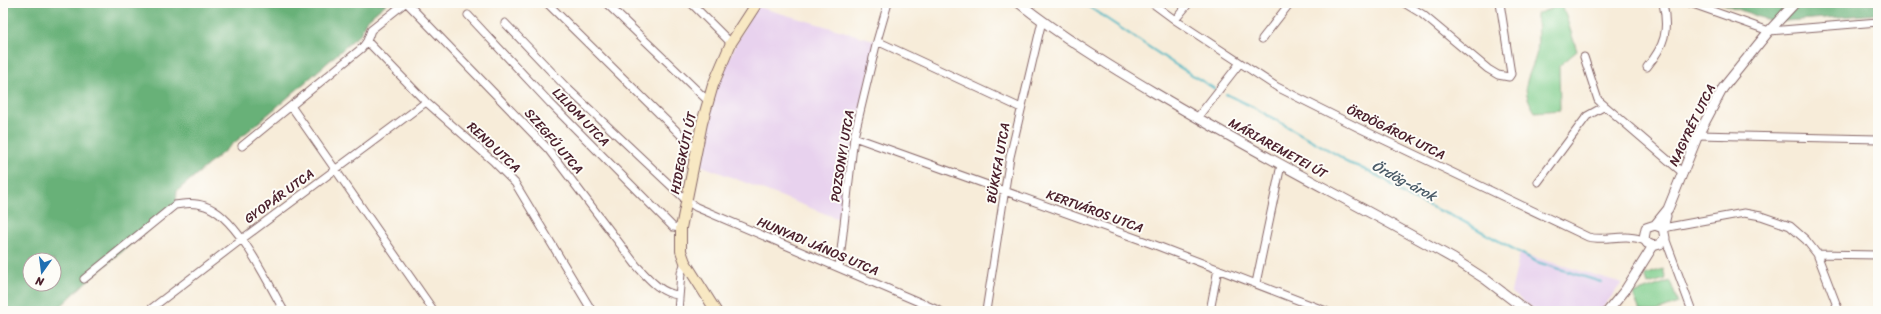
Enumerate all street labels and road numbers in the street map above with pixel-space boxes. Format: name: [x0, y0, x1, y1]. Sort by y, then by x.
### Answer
street label: NAGYRÉT UTCA: [1662, 80, 1722, 170]
street label: LILIOM UTCA: [547, 82, 615, 152]
street label: ÖRDÖGÁROK UTCA: [1343, 98, 1449, 166]
street label: SZEGFŰ UTCA: [519, 103, 589, 179]
street label: HIDEGKÚTI ÚT: [663, 108, 703, 196]
street label: POZSONYI UTCA: [823, 108, 861, 204]
street label: MÁRIAREMETEI ÚT: [1224, 111, 1333, 185]
street label: REND UTCA: [462, 116, 526, 178]
street label: BÜKKFA UTCA: [980, 121, 1016, 205]
street label: GYOPÁR UTCA: [239, 163, 319, 229]
street label: KERTVÁROS UTCA: [1043, 183, 1147, 239]
street label: HUNYADI JÁNOS UTCA: [754, 210, 882, 282]

